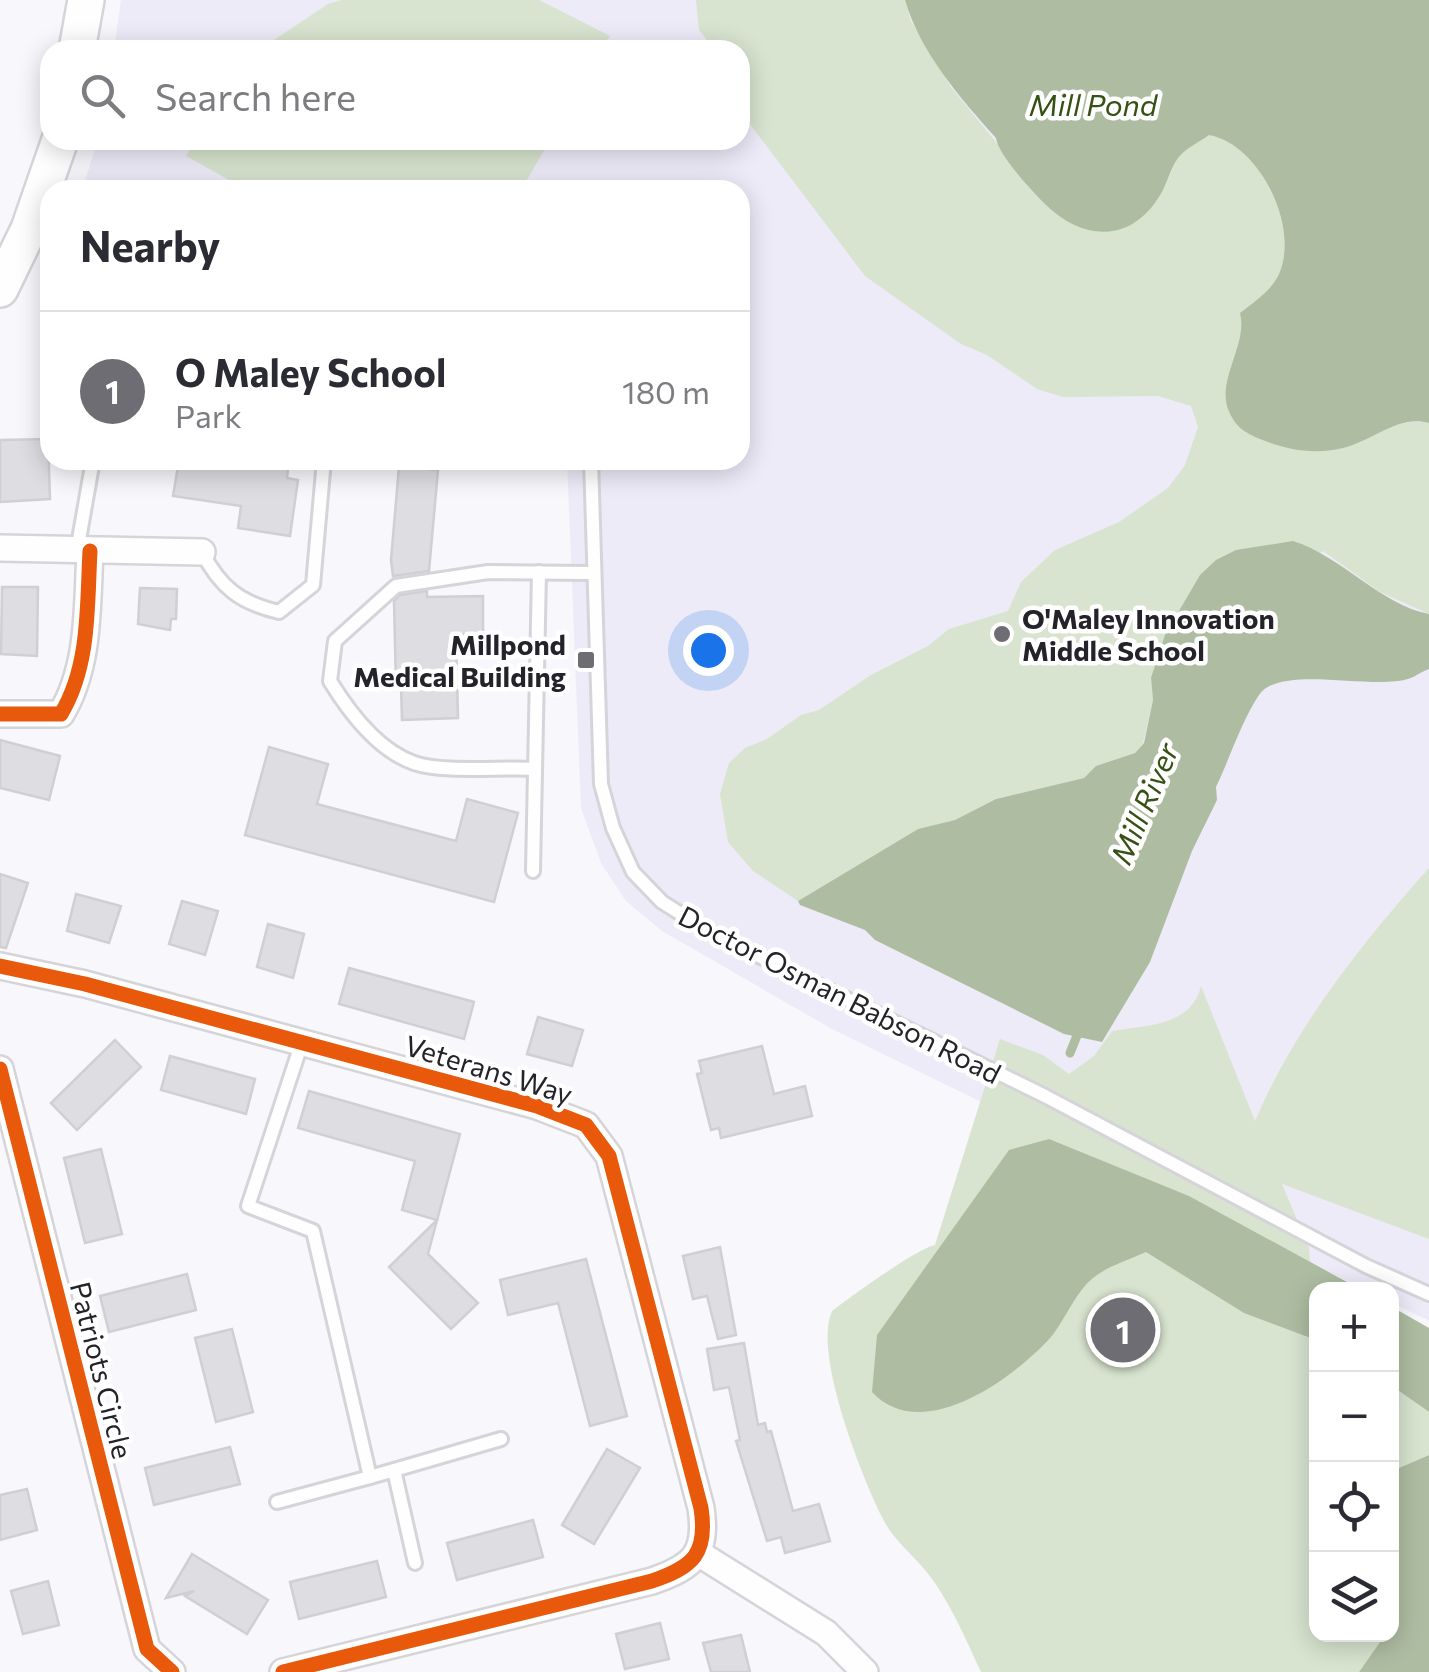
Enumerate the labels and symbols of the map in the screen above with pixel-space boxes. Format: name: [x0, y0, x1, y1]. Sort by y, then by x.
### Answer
water label: Mill Pond: [1029, 85, 1159, 122]
place label: O'Maley Innovation Middle School: [1022, 601, 1275, 667]
marker: O'Maley Innovation Middle School: [991, 623, 1013, 645]
your location: [683, 625, 734, 676]
place label: Millpond Medical Building: [353, 627, 566, 693]
marker: Millpond Medical Building: [575, 649, 597, 671]
water label: Mill River: [1101, 736, 1185, 869]
street label: Doctor Osman Babson Road: [673, 898, 1007, 1090]
street label: Veterans Way: [401, 1027, 577, 1111]
street label: Patriots Circle: [64, 1278, 140, 1462]
pin: 1: [1090, 1292, 1156, 1368]

